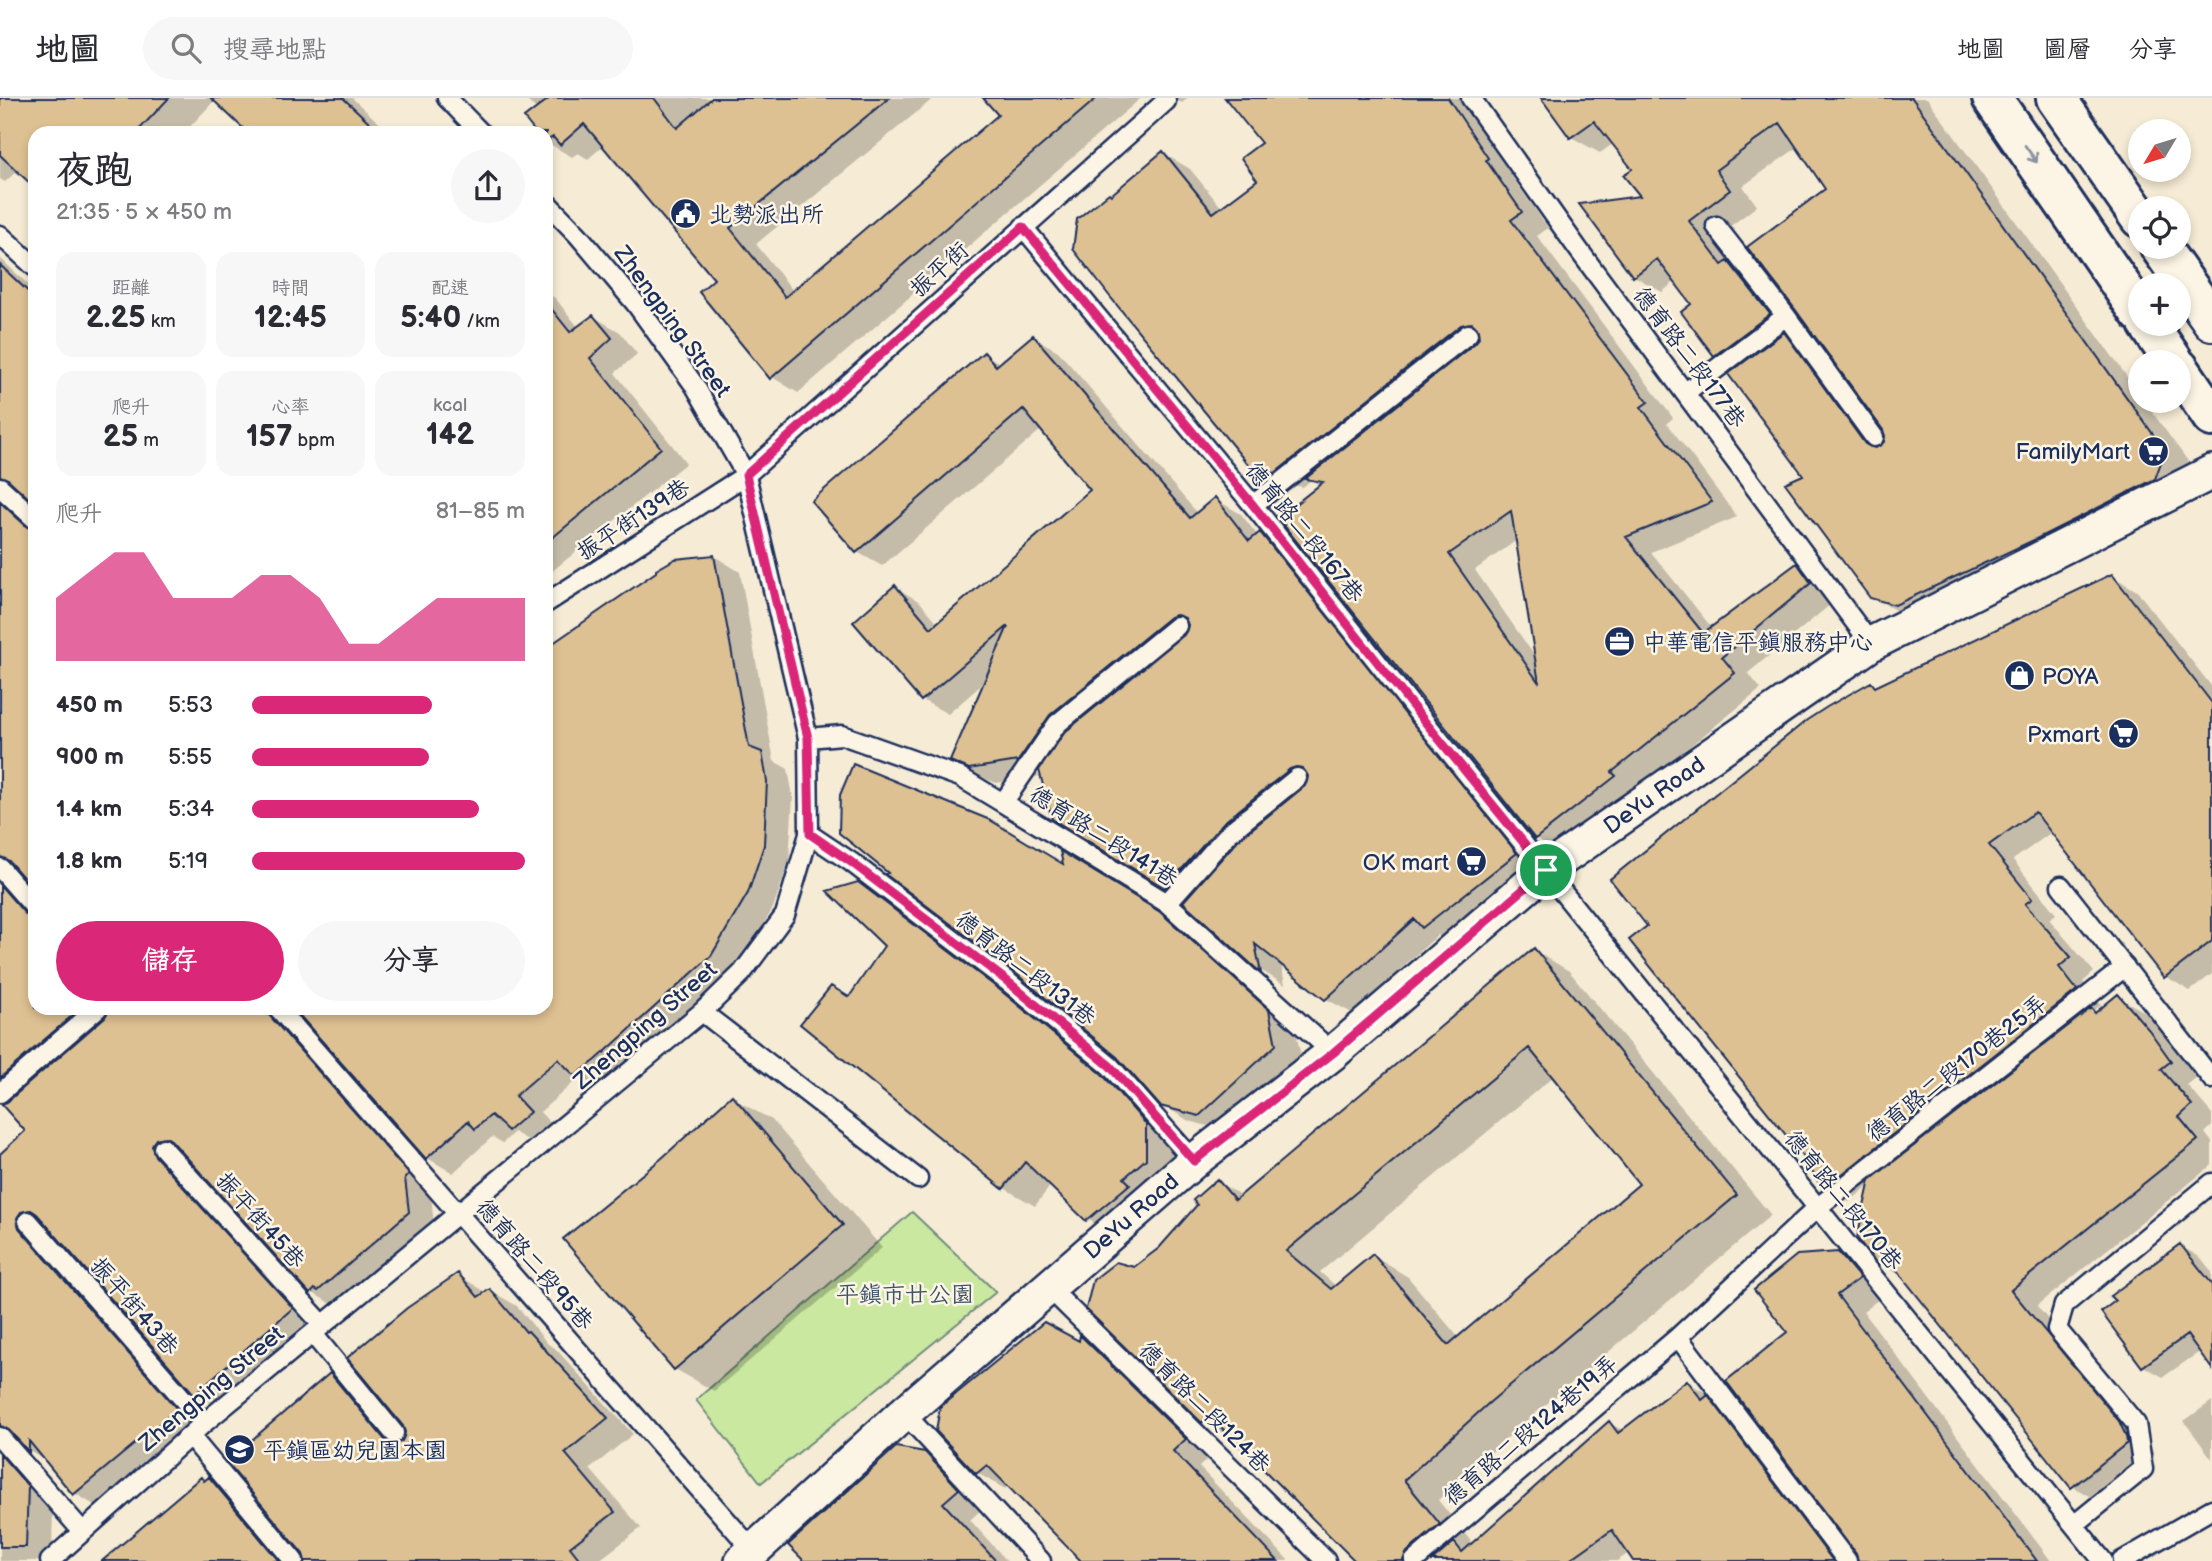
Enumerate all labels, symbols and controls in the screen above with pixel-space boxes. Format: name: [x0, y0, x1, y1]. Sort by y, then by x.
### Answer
search box: [143, 17, 633, 80]
icon: search: [167, 29, 205, 67]
text: 地圖: [35, 30, 101, 70]
text: 搜尋地點: [223, 35, 327, 66]
text: 地圖: [1957, 35, 2005, 64]
text: 圖層: [2043, 35, 2091, 64]
text: 分享: [2129, 35, 2177, 64]
north arrow: [2128, 119, 2191, 182]
map controls: [2128, 119, 2191, 413]
one-way arrow: [2024, 144, 2038, 163]
text: 夜跑: [56, 149, 132, 194]
button: share: [451, 149, 525, 223]
button: locate: [2128, 196, 2191, 259]
public building icon: 北勢派出所: [669, 197, 703, 231]
text: 21:35 · 5 × 450 m: [56, 198, 232, 226]
place label: 北勢派出所: [709, 201, 824, 229]
street label: 振平街: [905, 236, 975, 303]
street label: Zhengping Street: [607, 240, 737, 403]
button: +: [2128, 273, 2191, 336]
text: 距離: [112, 277, 150, 300]
text: 時間: [271, 277, 310, 300]
text: 配速: [431, 277, 469, 300]
street label: 德育路二段177巷: [1627, 281, 1752, 434]
text: 2.25: [86, 300, 146, 336]
text: 12:45: [254, 300, 327, 336]
text: 5:40: [400, 300, 461, 336]
text: km: [146, 310, 176, 333]
text: /km: [461, 310, 500, 333]
button: −: [2128, 350, 2191, 413]
text: kcal: [433, 394, 467, 417]
text: 爬升: [112, 396, 150, 419]
text: 心率: [271, 396, 310, 419]
text: 142: [426, 417, 474, 453]
text: 25: [103, 419, 138, 455]
text: 157: [246, 419, 292, 455]
text: m: [138, 429, 159, 452]
text: bpm: [292, 429, 335, 452]
supermarket icon: FamilyMart: [2136, 434, 2170, 468]
place label: FamilyMart: [2016, 438, 2130, 466]
street label: 德育路二段167巷: [1239, 457, 1370, 609]
street label: 振平街139巷: [572, 473, 696, 567]
text: 81–85 m: [436, 497, 525, 525]
text: 爬升: [56, 500, 102, 528]
office icon: 中華電信平鎮服務中心: [1603, 625, 1637, 659]
place label: 中華電信平鎮服務中心: [1643, 629, 1873, 657]
shop icon: POYA: [2002, 659, 2036, 693]
place label: POYA: [2042, 663, 2100, 691]
text: 450 m: [56, 691, 123, 719]
text: 5:53: [168, 691, 213, 719]
supermarket icon: Pxmart: [2106, 717, 2140, 751]
place label: Pxmart: [2027, 721, 2100, 749]
text: 900 m: [56, 743, 124, 771]
text: 5:55: [168, 743, 212, 771]
street label: DeYu Road: [1599, 751, 1711, 841]
street label: 德育路二段141巷: [1024, 780, 1184, 894]
text: 1.4 km: [56, 795, 122, 823]
text: 5:34: [168, 795, 214, 823]
pin: [1516, 840, 1576, 900]
supermarket icon: OK mart: [1455, 845, 1489, 879]
text: 1.8 km: [56, 847, 122, 875]
text: 5:19: [168, 847, 208, 875]
place label: OK mart: [1363, 849, 1449, 877]
icon: arrive: [1527, 851, 1565, 889]
street label: 德育路二段131巷: [950, 905, 1102, 1033]
button: 儲存: [56, 921, 284, 1001]
button: 分享: [298, 921, 525, 1001]
street label: Zhengping Street: [568, 956, 723, 1096]
street label: 德育路二段170巷25弄: [1861, 990, 2052, 1148]
street label: 德育路二段170巷: [1778, 1125, 1909, 1277]
street label: 振平街45巷: [210, 1167, 311, 1275]
street label: DeYu Road: [1078, 1168, 1185, 1266]
street label: 德育路二段95巷: [470, 1193, 599, 1337]
street label: 振平街43巷: [84, 1252, 185, 1362]
park label: 平鎮市廿公園: [836, 1281, 974, 1309]
street label: Zhengping Street: [133, 1320, 290, 1458]
street label: 德育路二段124巷: [1133, 1336, 1276, 1480]
street label: 德育路二段124巷19弄: [1438, 1350, 1624, 1512]
school or university icon: 平鎮區幼兒園本園: [223, 1433, 257, 1467]
place label: 平鎮區幼兒園本園: [263, 1437, 447, 1465]

